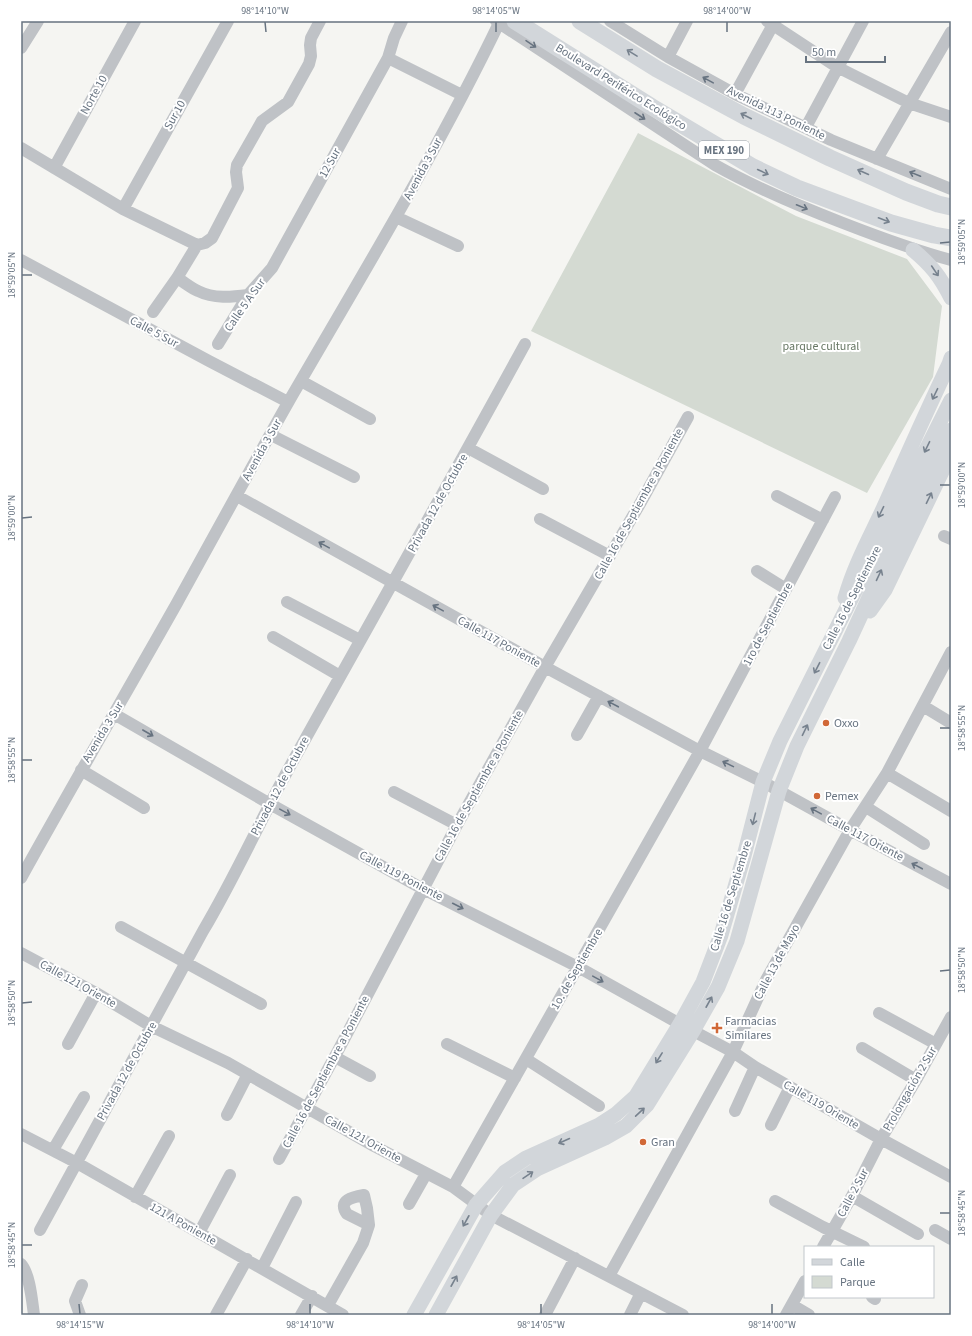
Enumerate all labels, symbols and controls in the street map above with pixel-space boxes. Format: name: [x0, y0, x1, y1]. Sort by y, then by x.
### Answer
text: 98°14'10"W: [241, 4, 289, 18]
text: 98°14'05"W: [472, 4, 520, 18]
text: 98°14'00"W: [703, 4, 751, 18]
scale bar: [806, 38, 885, 64]
one-way arrow: [526, 40, 537, 48]
street label: Boulevard Periférico Ecológico: [552, 40, 690, 134]
text: 50 m: [812, 44, 836, 61]
one-way arrow: [626, 49, 638, 57]
street label: Norte 10: [76, 72, 112, 118]
one-way arrow: [702, 75, 714, 83]
street label: Avenida 113 Poniente: [724, 82, 828, 144]
street label: Sur 10: [160, 97, 190, 133]
one-way arrow: [634, 112, 645, 120]
one-way arrow: [740, 112, 752, 119]
street label: Avenida 3 Sur: [400, 134, 447, 203]
road number: MEX 190: [699, 141, 749, 159]
street label: 12 Sur: [315, 144, 345, 181]
one-way arrow: [857, 168, 869, 176]
one-way arrow: [757, 169, 769, 176]
one-way arrow: [909, 170, 921, 178]
one-way arrow: [795, 204, 807, 211]
one-way arrow: [878, 216, 890, 224]
text: 18°59'05"N: [955, 219, 969, 265]
text: 18°59'05"N: [5, 252, 19, 298]
one-way arrow: [931, 266, 939, 277]
street label: Calle 5 A Sur: [220, 274, 270, 335]
street label: Calle 5 Sur: [127, 312, 182, 352]
park label: parque cultural: [783, 338, 859, 355]
one-way arrow: [931, 387, 938, 399]
street label: Avenida 3 Sur: [238, 415, 286, 484]
street label: Calle 16 de Septiembre a Poniente: [590, 425, 688, 583]
one-way arrow: [923, 441, 930, 453]
street label: Privada 12 de Octubre: [404, 451, 472, 555]
text: 18°59'00"N: [955, 462, 969, 508]
one-way arrow: [926, 492, 933, 504]
text: 18°59'00"N: [5, 495, 19, 541]
one-way arrow: [877, 506, 884, 518]
one-way arrow: [318, 541, 330, 548]
street label: Calle 16 de Septiembre: [818, 543, 886, 653]
one-way arrow: [876, 570, 883, 582]
street label: 1ro de Septiembre: [739, 579, 797, 669]
one-way arrow: [432, 604, 444, 611]
street label: Calle 117 Poniente: [454, 612, 544, 672]
one-way arrow: [813, 662, 820, 674]
street label: Avenida 3 Sur: [78, 698, 128, 766]
one-way arrow: [608, 699, 620, 707]
text: 18°58'55"N: [955, 705, 969, 751]
street label: Calle 16 de Septiembre a Poniente: [430, 707, 528, 865]
place label: Oxxo: [834, 715, 859, 732]
marker: Oxxo: [821, 718, 831, 728]
one-way arrow: [802, 724, 809, 736]
one-way arrow: [142, 730, 154, 738]
street label: Privada 12 de Octubre: [247, 733, 313, 839]
text: 18°58'55"N: [5, 737, 19, 783]
one-way arrow: [723, 760, 735, 767]
place label: Pemex: [825, 788, 859, 805]
marker: Pemex: [812, 791, 822, 801]
one-way arrow: [810, 807, 822, 815]
one-way arrow: [279, 809, 291, 817]
street label: Calle 117 Oriente: [823, 811, 907, 866]
one-way arrow: [749, 813, 757, 826]
street label: Calle 16 de Septiembre: [706, 838, 756, 954]
street label: Calle 119 Poniente: [356, 847, 446, 905]
one-way arrow: [911, 861, 923, 869]
one-way arrow: [451, 903, 463, 911]
street label: Calle 13 de Mayo: [750, 921, 804, 1003]
street label: 1o. de Septiembre: [547, 925, 607, 1013]
text: 18°58'50"N: [955, 947, 969, 993]
street label: Calle 121 Oriente: [37, 956, 119, 1012]
one-way arrow: [592, 975, 604, 983]
text: 18°58'50"N: [5, 980, 19, 1026]
street label: Calle 16 de Septiembre a Poniente: [278, 993, 374, 1151]
one-way arrow: [706, 997, 714, 1009]
place label: Farmacias Similares: [725, 1013, 776, 1044]
street label: Privada 12 de Octubre: [93, 1019, 161, 1123]
marker: Farmacias Similares: [712, 1023, 722, 1033]
street label: Prolongación 2 Sur: [879, 1043, 941, 1134]
one-way arrow: [655, 1052, 663, 1063]
street label: Calle 119 Oriente: [780, 1076, 862, 1134]
one-way arrow: [635, 1107, 645, 1117]
street label: Calle 121 Oriente: [322, 1111, 404, 1167]
place label: Gran: [651, 1134, 675, 1151]
marker: Gran: [638, 1137, 648, 1147]
one-way arrow: [559, 1138, 571, 1145]
street label: Calle 2 Sur: [833, 1165, 873, 1220]
one-way arrow: [522, 1171, 533, 1180]
text: 18°58'45"N: [955, 1190, 969, 1236]
street label: 121 A Poniente: [146, 1199, 220, 1249]
one-way arrow: [462, 1215, 470, 1227]
text: 18°58'45"N: [5, 1222, 19, 1268]
legend: [804, 1246, 934, 1298]
text: Calle: [840, 1254, 865, 1271]
text: Parque: [840, 1274, 876, 1291]
one-way arrow: [451, 1275, 458, 1287]
text: 98°14'15"W: [56, 1318, 104, 1332]
text: 98°14'10"W: [286, 1318, 334, 1332]
text: 98°14'05"W: [517, 1318, 565, 1332]
text: 98°14'00"W: [748, 1318, 796, 1332]

